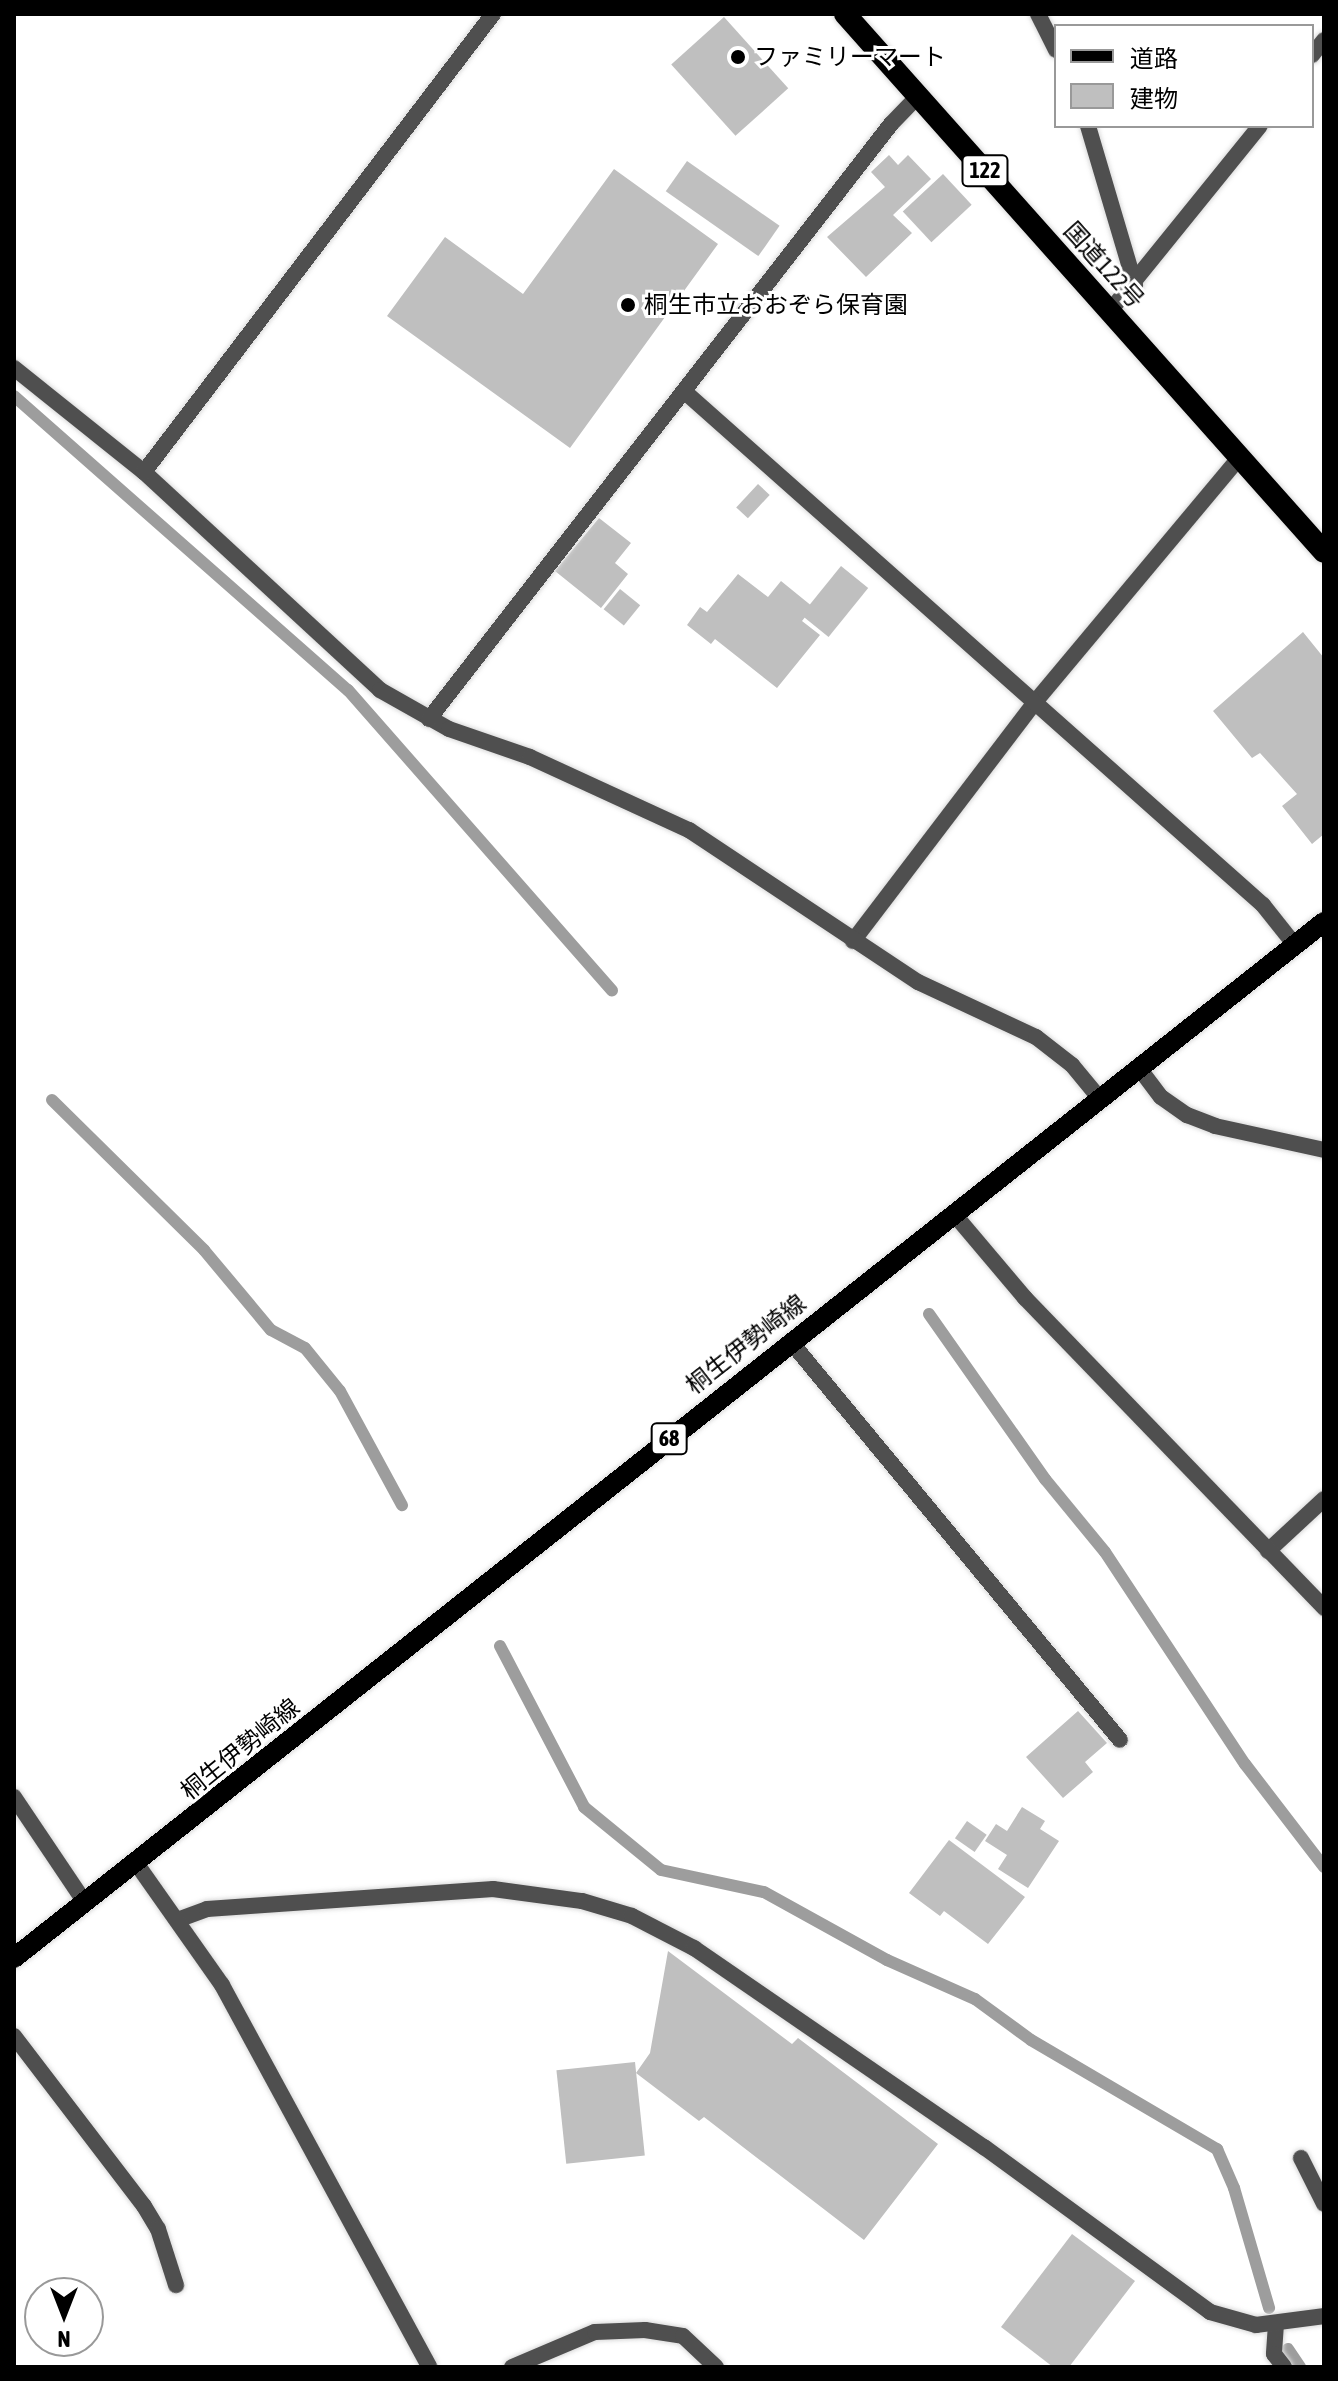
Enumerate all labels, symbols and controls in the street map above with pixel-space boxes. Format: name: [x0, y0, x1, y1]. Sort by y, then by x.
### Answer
legend: [1054, 24, 1314, 128]
place label: ファミリーマート: [754, 43, 946, 71]
text: 道路: [1130, 45, 1178, 72]
marker: ファミリーマート: [729, 48, 747, 66]
text: 建物: [1130, 85, 1178, 112]
road number: 122: [961, 153, 1009, 189]
street label: 国道122号: [1058, 216, 1150, 314]
place label: 桐生市立おおぞら保育園: [644, 291, 908, 319]
marker: 桐生市立おおぞら保育園: [619, 296, 637, 314]
street label: 桐生伊勢崎線: [680, 1288, 812, 1400]
road number: 68: [649, 1421, 689, 1457]
street label: 桐生伊勢崎線: [175, 1692, 305, 1806]
north arrow: [24, 2277, 104, 2357]
text: N: [58, 2326, 71, 2352]

